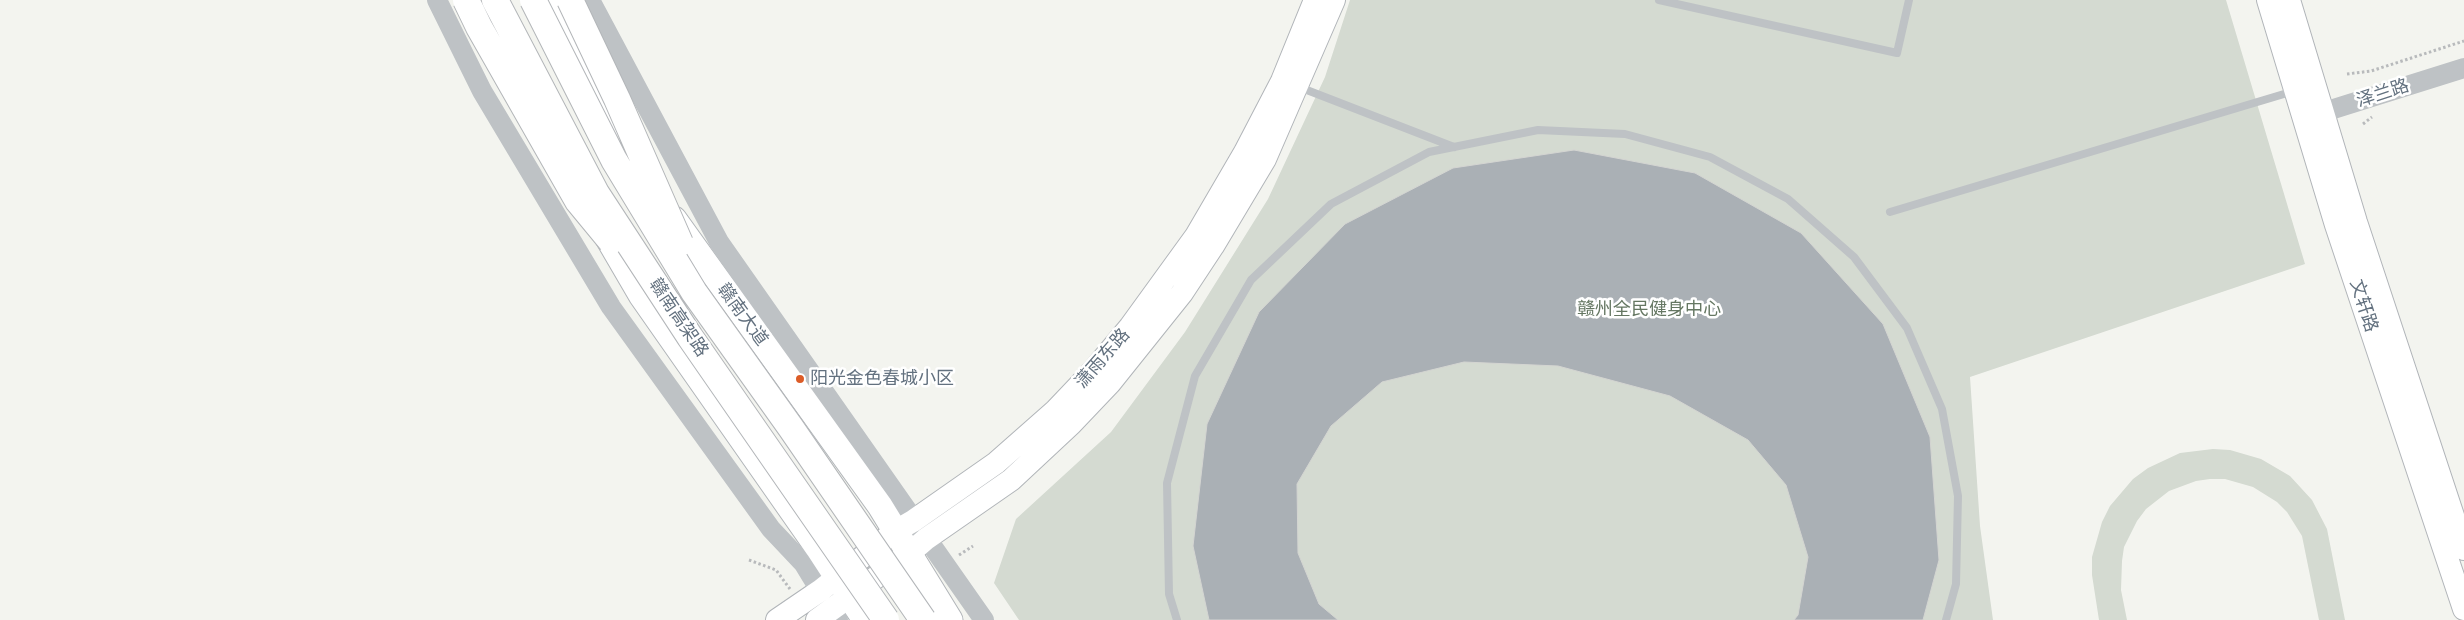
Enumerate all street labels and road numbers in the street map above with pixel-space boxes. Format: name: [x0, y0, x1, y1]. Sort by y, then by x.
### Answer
street label: 泽兰路: [2354, 75, 2412, 113]
street label: 赣南高架路: [644, 275, 712, 361]
street label: 文轩路: [2344, 277, 2382, 335]
street label: 赣南大道: [712, 280, 772, 350]
street label: 潇雨东路: [1071, 325, 1135, 393]

